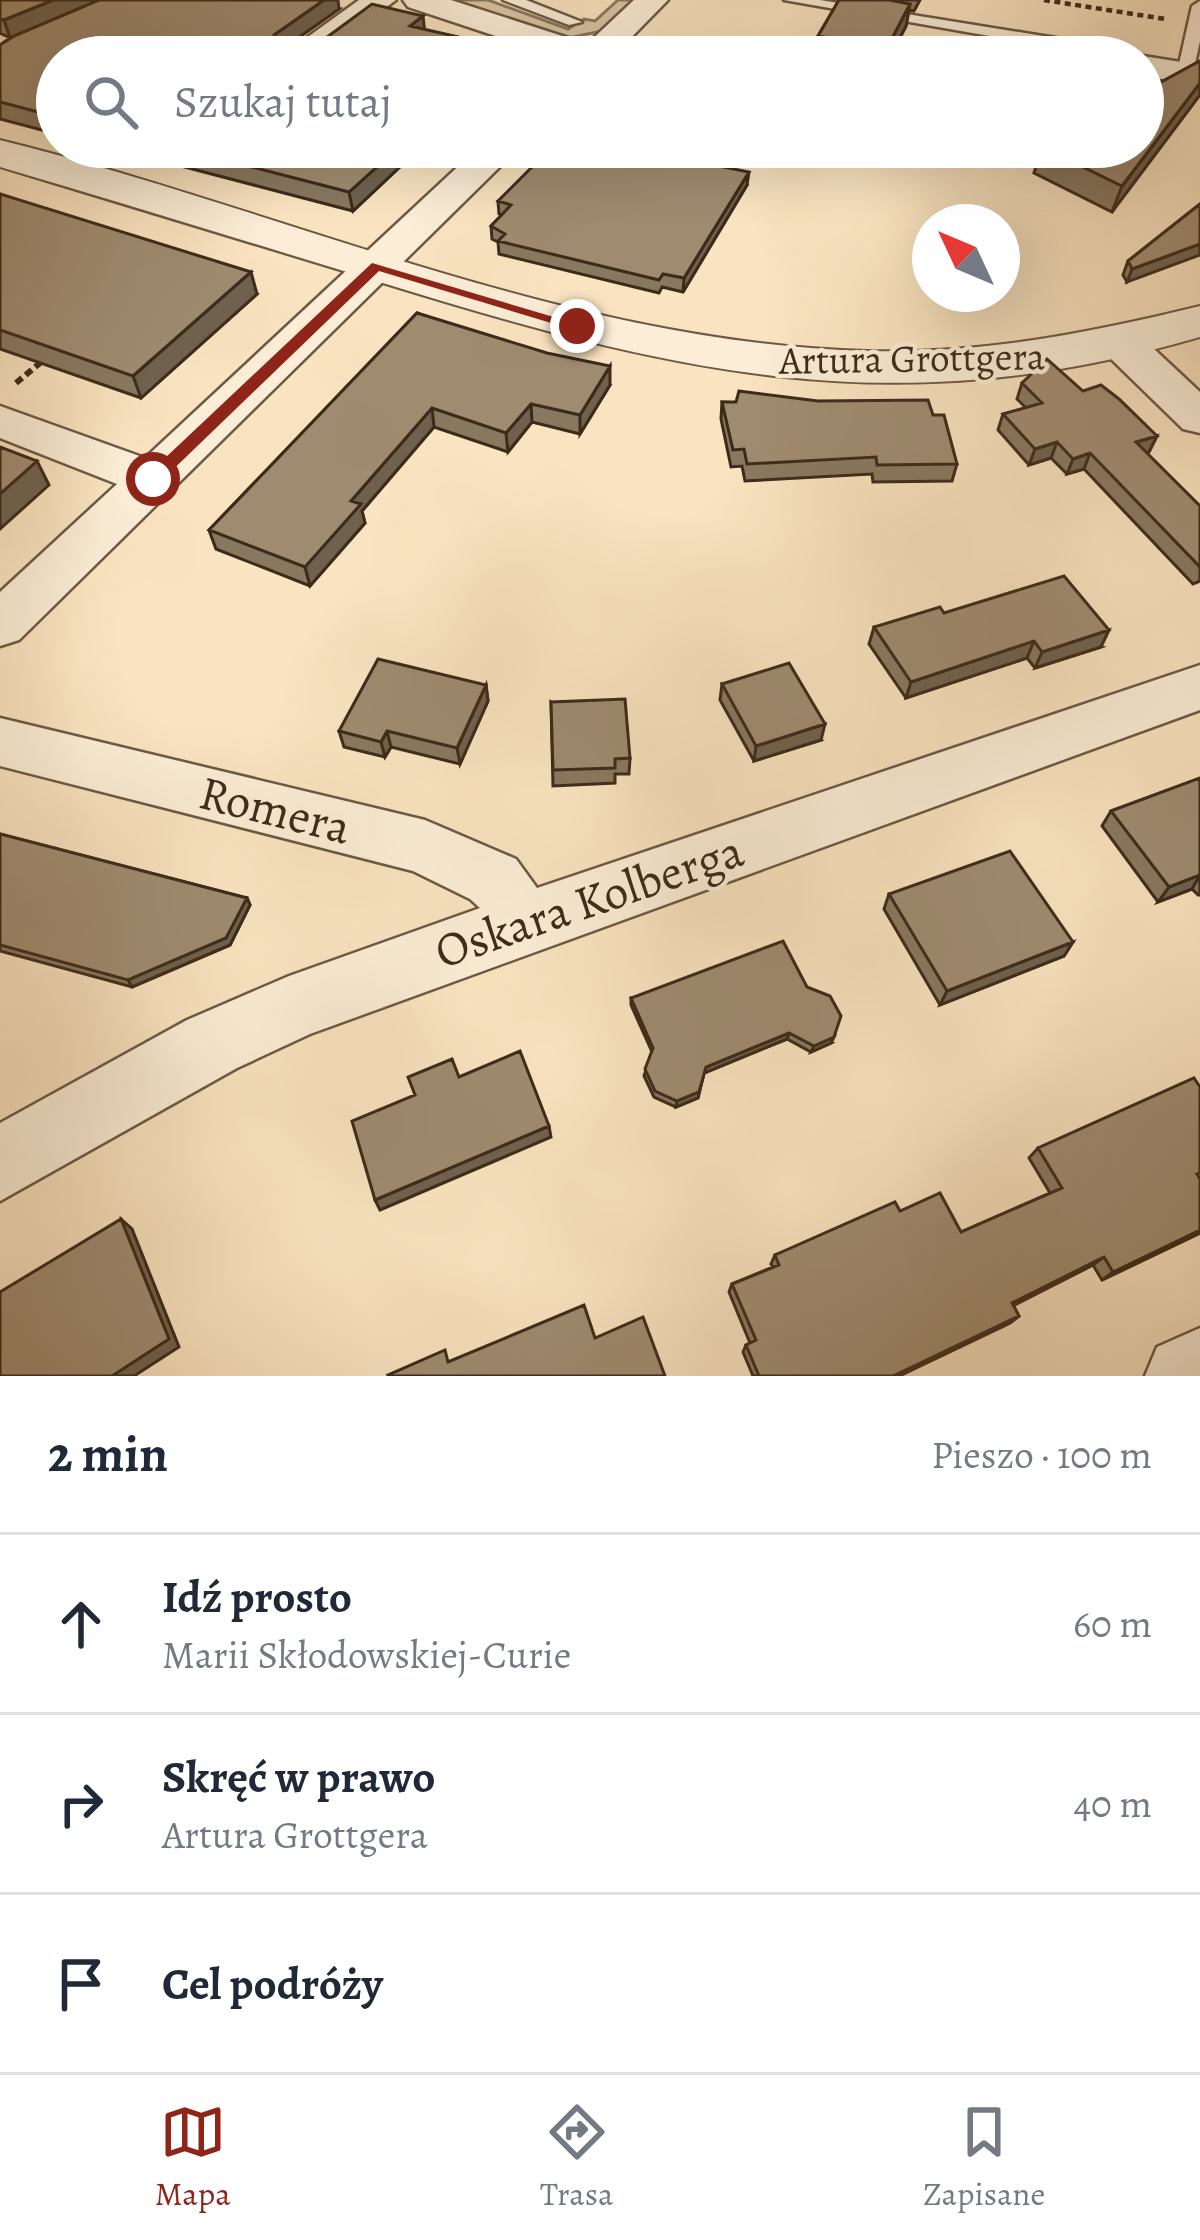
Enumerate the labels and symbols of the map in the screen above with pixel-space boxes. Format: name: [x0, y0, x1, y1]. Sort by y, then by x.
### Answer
north arrow: [912, 204, 1020, 312]
route end: [550, 299, 604, 353]
street label: Artura Grottgera: [778, 329, 1045, 387]
route start: [126, 452, 180, 506]
street label: Romera: [193, 759, 358, 861]
street label: Oskara Kolberga: [426, 817, 753, 985]

